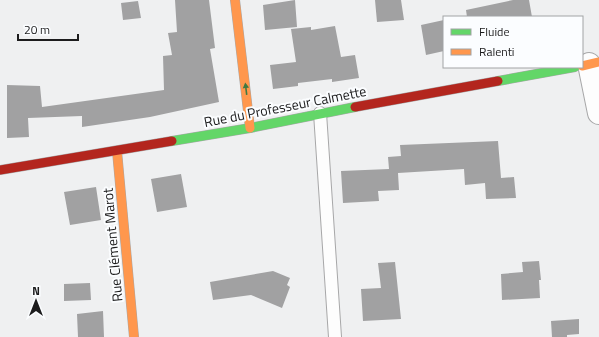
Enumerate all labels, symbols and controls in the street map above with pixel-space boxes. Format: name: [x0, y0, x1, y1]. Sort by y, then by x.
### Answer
scale bar: [18, 16, 78, 42]
legend: [443, 16, 583, 68]
text: 20 m: [24, 20, 50, 39]
text: Fluide: [479, 22, 510, 41]
text: Ralenti: [479, 42, 514, 61]
street label: Rue du Professeur Calmette: [202, 80, 368, 132]
one-way arrow: [242, 83, 249, 95]
street label: Rue Clément Marot: [97, 187, 127, 303]
north arrow: [16, 281, 56, 321]
text: N: [32, 283, 40, 299]

